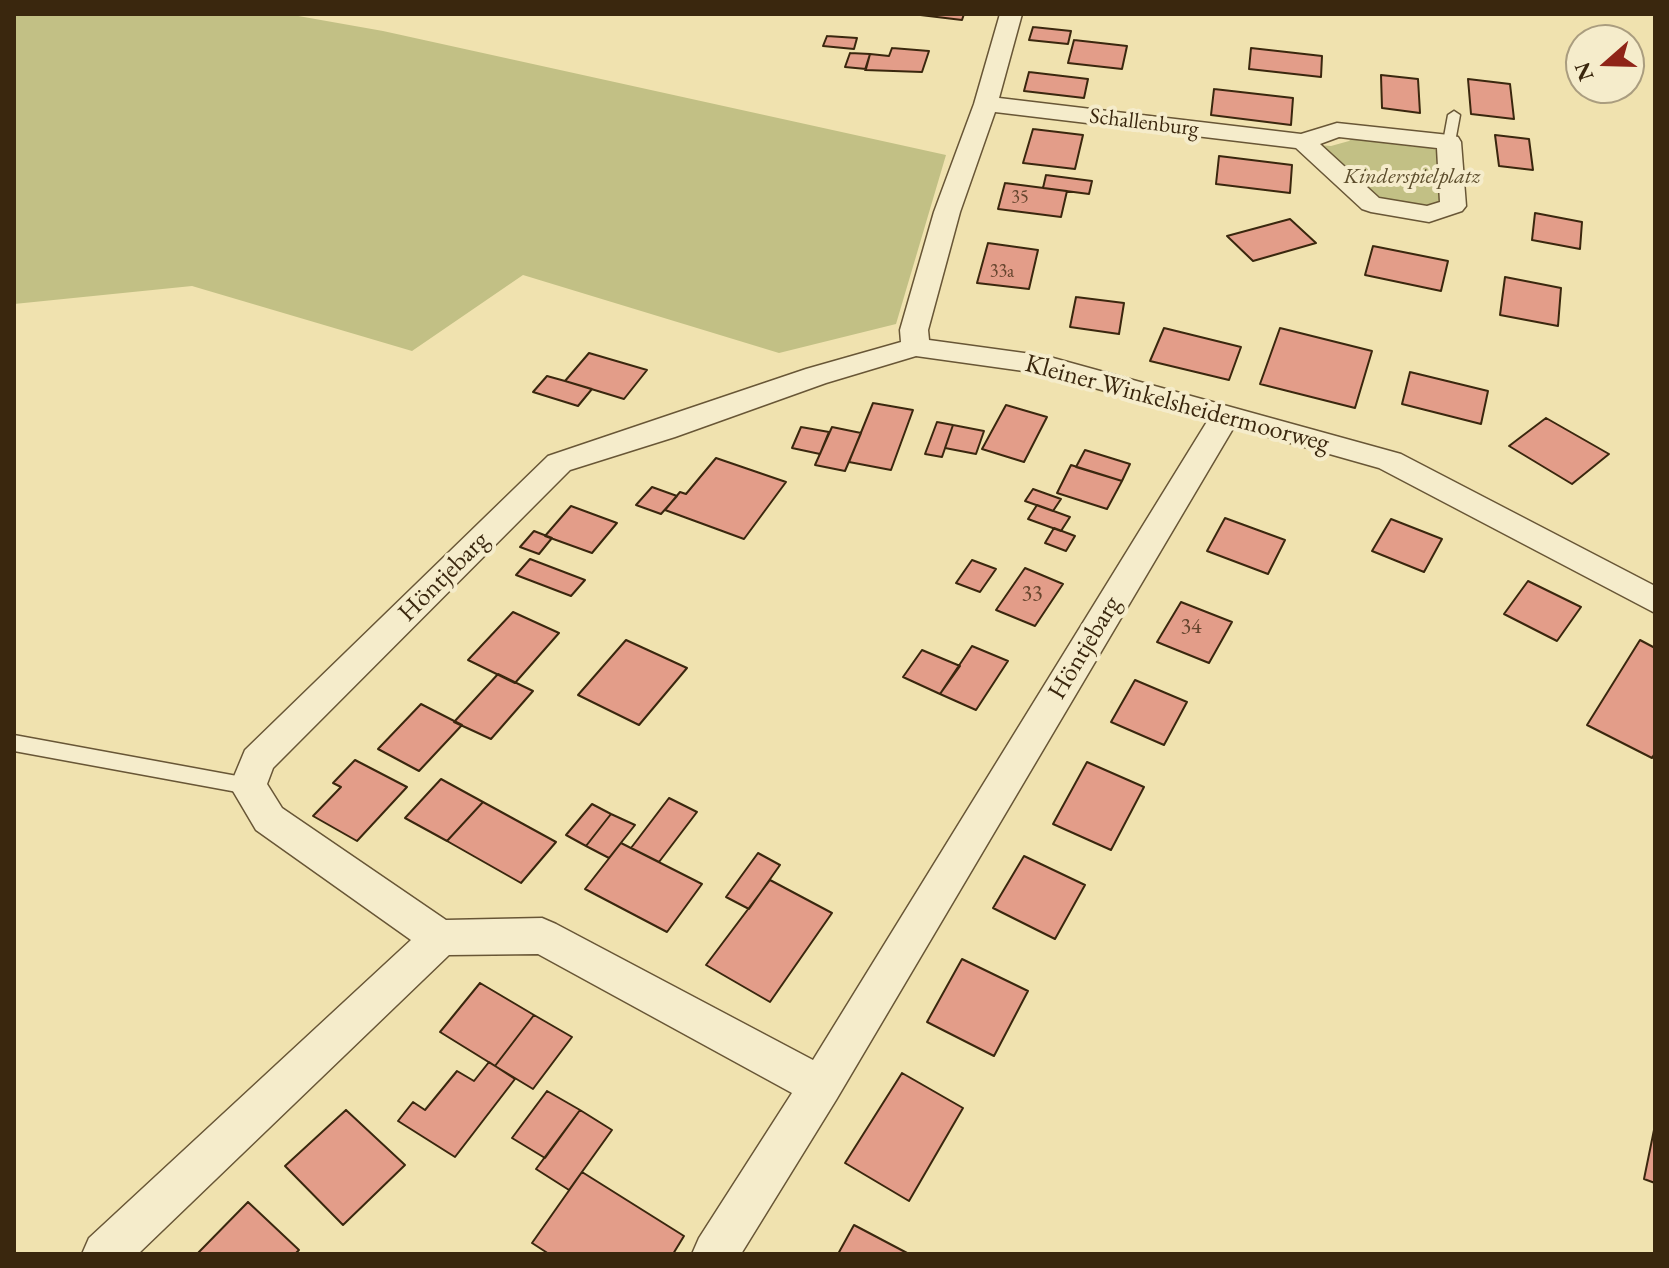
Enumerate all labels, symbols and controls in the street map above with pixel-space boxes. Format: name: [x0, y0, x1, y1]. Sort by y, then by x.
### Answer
north arrow: [1565, 24, 1645, 104]
text: N: [1567, 58, 1601, 85]
street label: Schallenburg: [1088, 103, 1200, 143]
park label: Kinderspielplatz: [1344, 164, 1480, 190]
house number: 35: [1011, 187, 1029, 209]
house number: 33a: [990, 261, 1014, 283]
street label: Kleiner Winkelsheidermoorweg: [1021, 348, 1333, 460]
street label: Höntjebarg: [392, 525, 496, 629]
house number: 33: [1021, 581, 1043, 607]
street label: Höntjebarg: [1042, 591, 1128, 705]
house number: 34: [1180, 614, 1202, 640]

